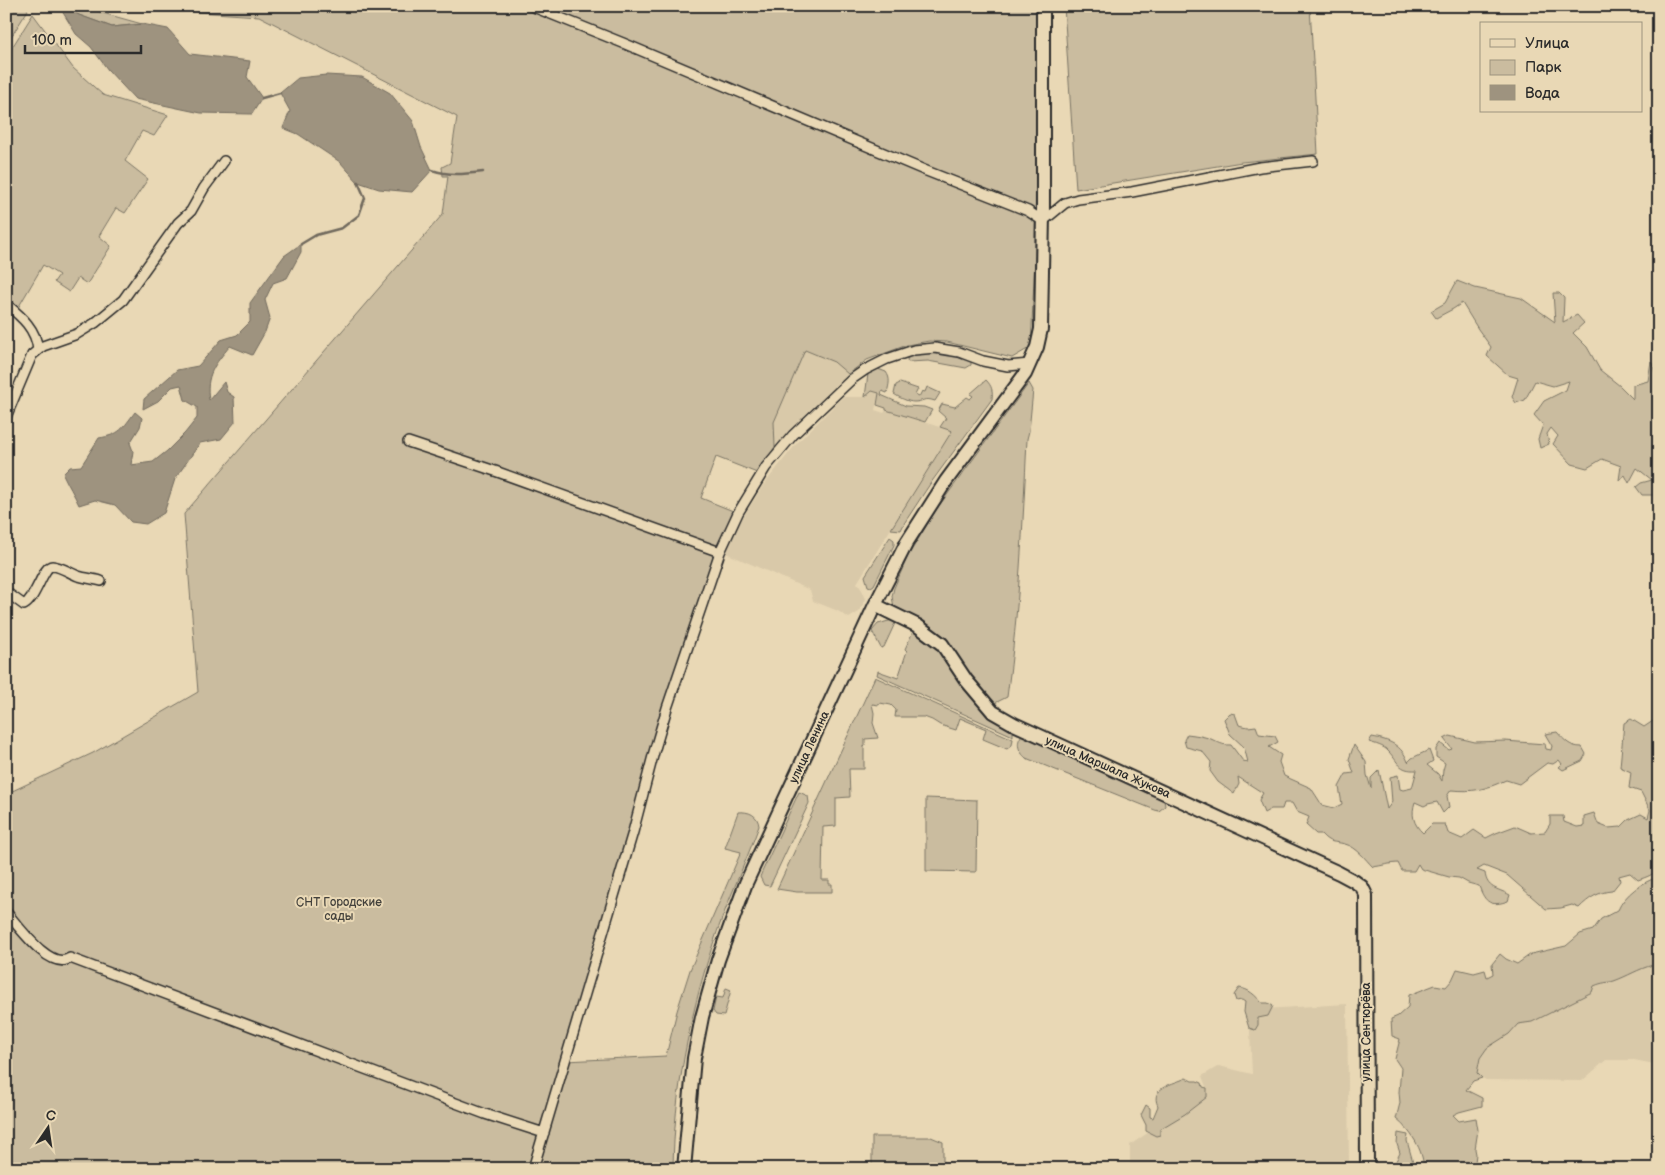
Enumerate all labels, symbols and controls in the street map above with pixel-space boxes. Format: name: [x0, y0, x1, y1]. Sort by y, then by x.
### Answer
scale bar: [25, 22, 141, 54]
legend: [1480, 22, 1642, 112]
text: 100 m: [32, 31, 72, 50]
text: Улица: [1525, 34, 1570, 53]
text: Парк: [1525, 58, 1562, 77]
text: Вода: [1525, 84, 1560, 103]
street label: улица Ленина: [786, 709, 833, 786]
street label: улица Маршала Жукова: [1043, 733, 1173, 802]
park label: СНТ Городские сады: [296, 895, 382, 924]
street label: улица Сентюрёва: [1359, 982, 1374, 1082]
north arrow: [22, 1102, 72, 1152]
text: С: [44, 1106, 58, 1125]

